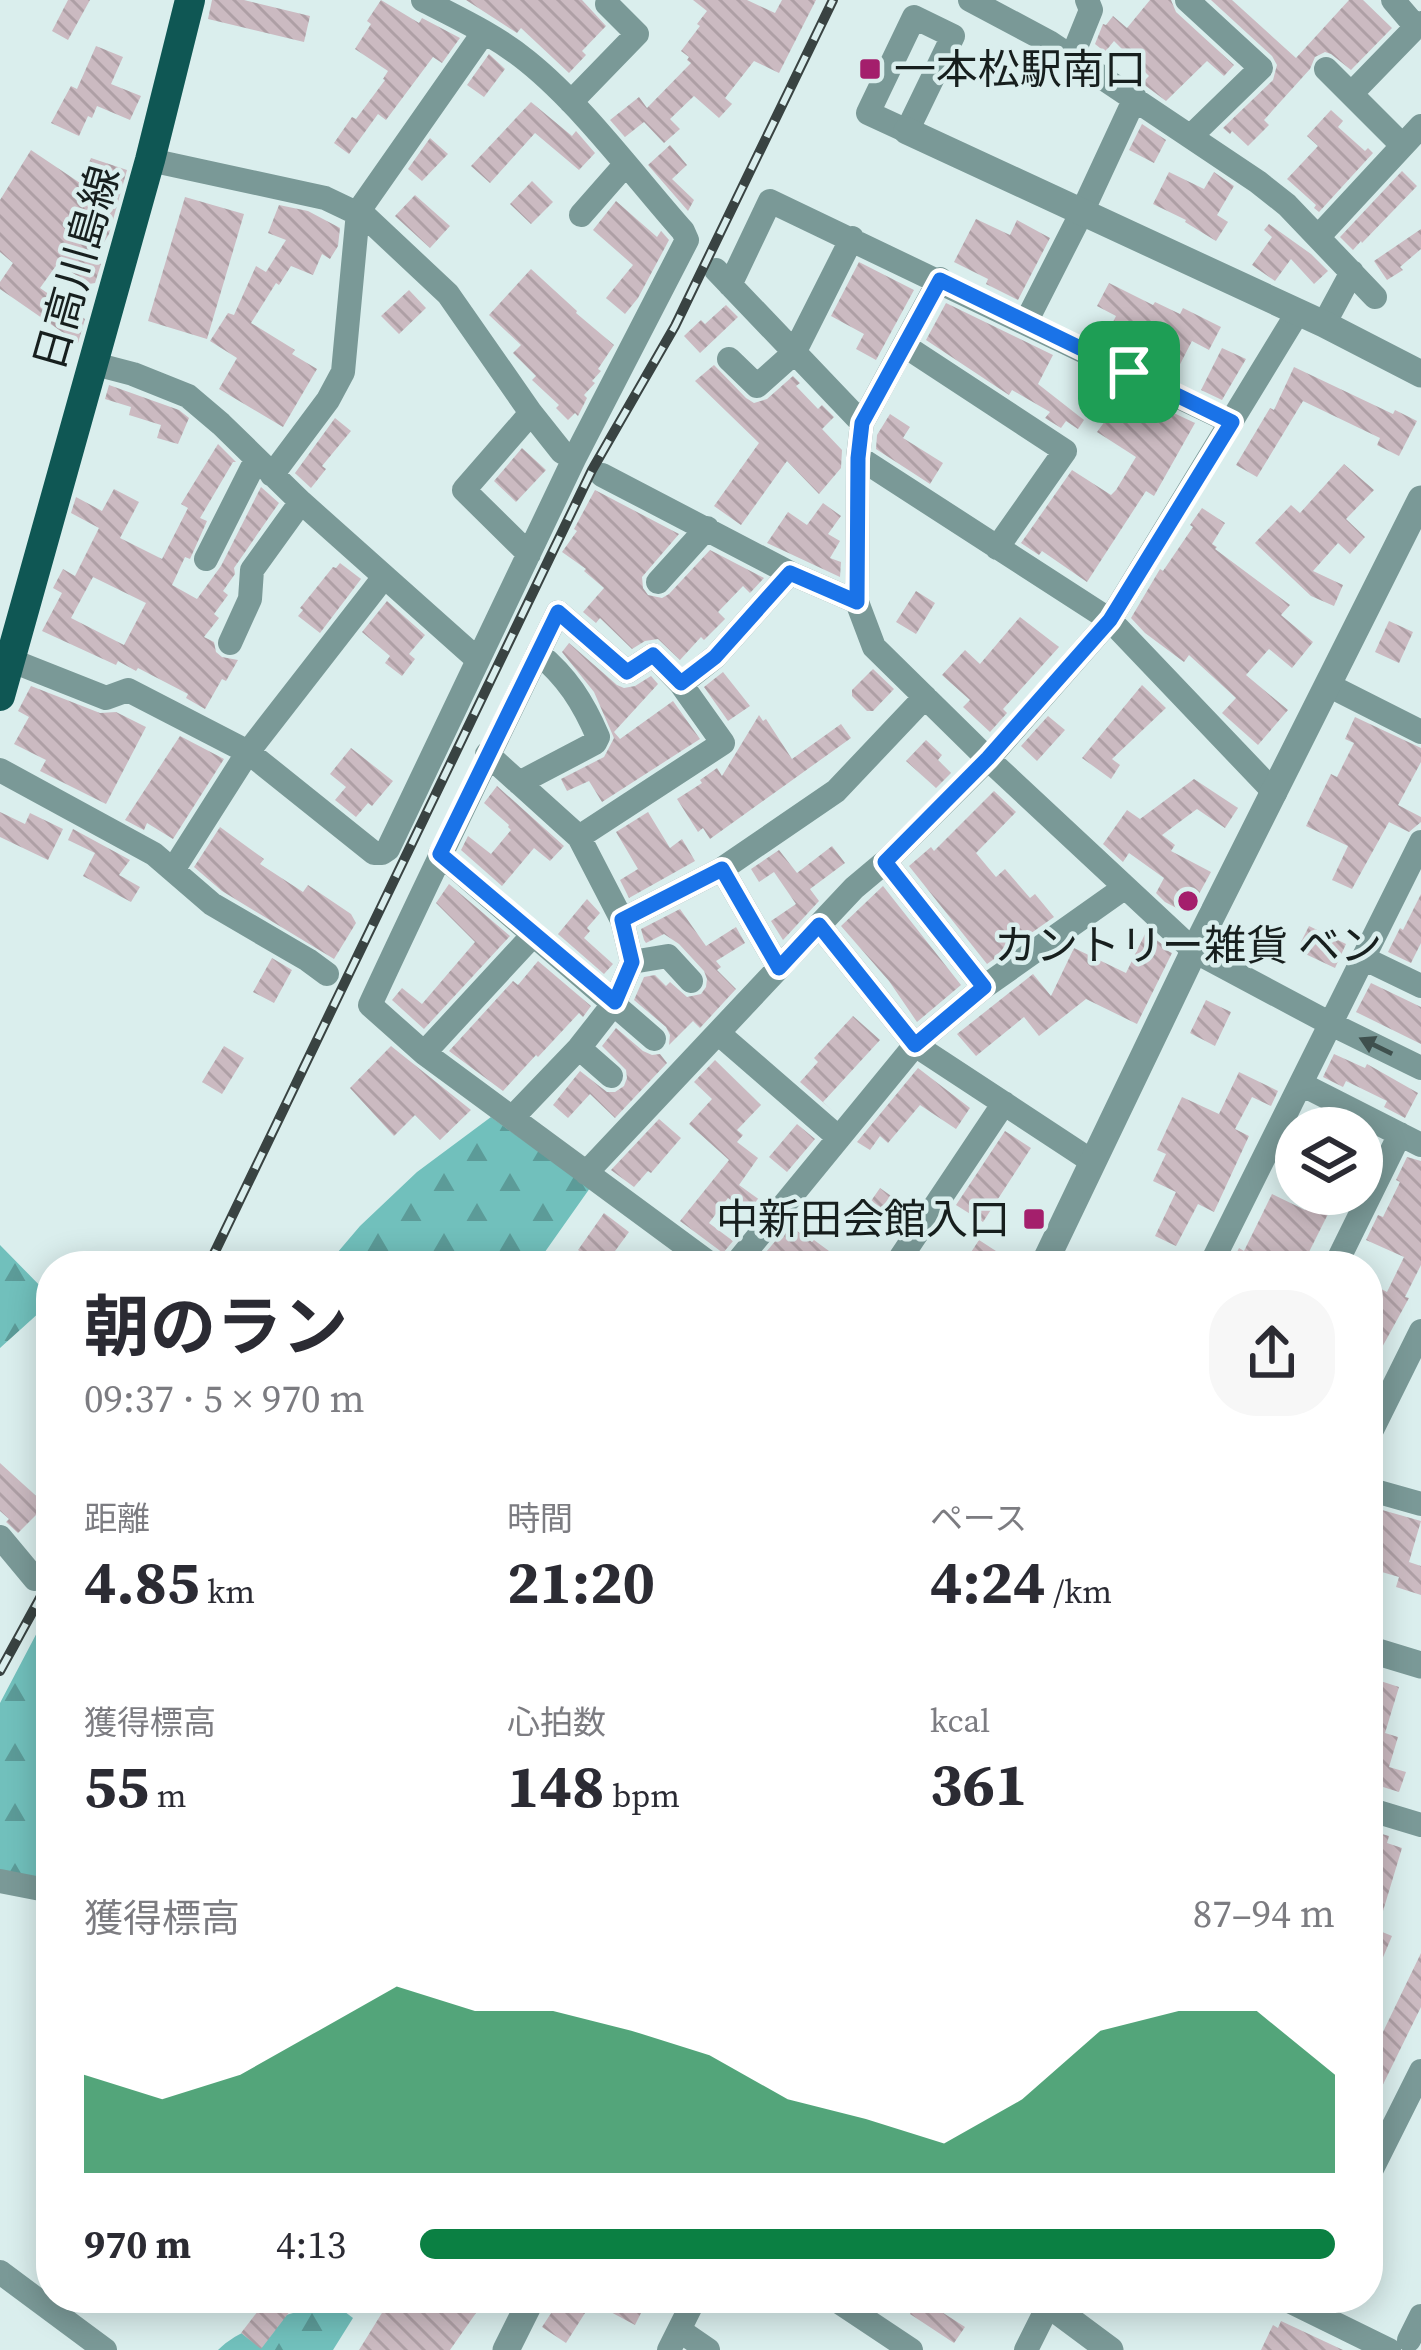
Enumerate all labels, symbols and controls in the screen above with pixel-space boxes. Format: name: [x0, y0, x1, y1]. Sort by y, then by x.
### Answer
place label: 一本松駅南口: [894, 40, 1146, 98]
marker: 一本松駅南口: [857, 56, 883, 82]
street label: 日高川島線: [19, 159, 133, 377]
pin: [1078, 321, 1180, 423]
icon: arrive: [1096, 339, 1162, 405]
marker: カントリー雑貨 ベン: [1175, 888, 1201, 914]
place label: カントリー雑貨 ベン: [994, 916, 1382, 974]
one-way arrow: [1359, 1036, 1393, 1056]
map controls: [1275, 1107, 1383, 1215]
button: layers: [1275, 1107, 1383, 1215]
place label: 中新田会館入口: [716, 1190, 1010, 1248]
marker: 中新田会館入口: [1021, 1206, 1047, 1232]
text: 朝のラン: [84, 1282, 348, 1372]
button: share: [1209, 1290, 1335, 1416]
text: 09:37 · 5 × 970 m: [84, 1372, 365, 1425]
text: 距離: [84, 1496, 150, 1541]
text: 時間: [507, 1496, 573, 1541]
text: ペース: [930, 1496, 1027, 1541]
text: 4.85: [84, 1541, 200, 1623]
text: 21:20: [507, 1541, 655, 1623]
text: 4:24: [930, 1541, 1046, 1623]
text: km: [200, 1569, 255, 1614]
text: /km: [1046, 1569, 1112, 1614]
text: kcal: [930, 1698, 990, 1743]
text: 獲得標高: [84, 1700, 216, 1745]
text: 心拍数: [507, 1700, 606, 1745]
text: 361: [930, 1743, 1028, 1825]
text: 55: [84, 1745, 149, 1827]
text: 148: [507, 1745, 605, 1827]
text: m: [149, 1773, 186, 1818]
text: bpm: [605, 1773, 680, 1818]
text: 87–94 m: [1193, 1887, 1335, 1940]
text: 獲得標高: [84, 1892, 240, 1945]
text: 970 m: [84, 2218, 191, 2271]
text: 4:13: [276, 2218, 346, 2271]

